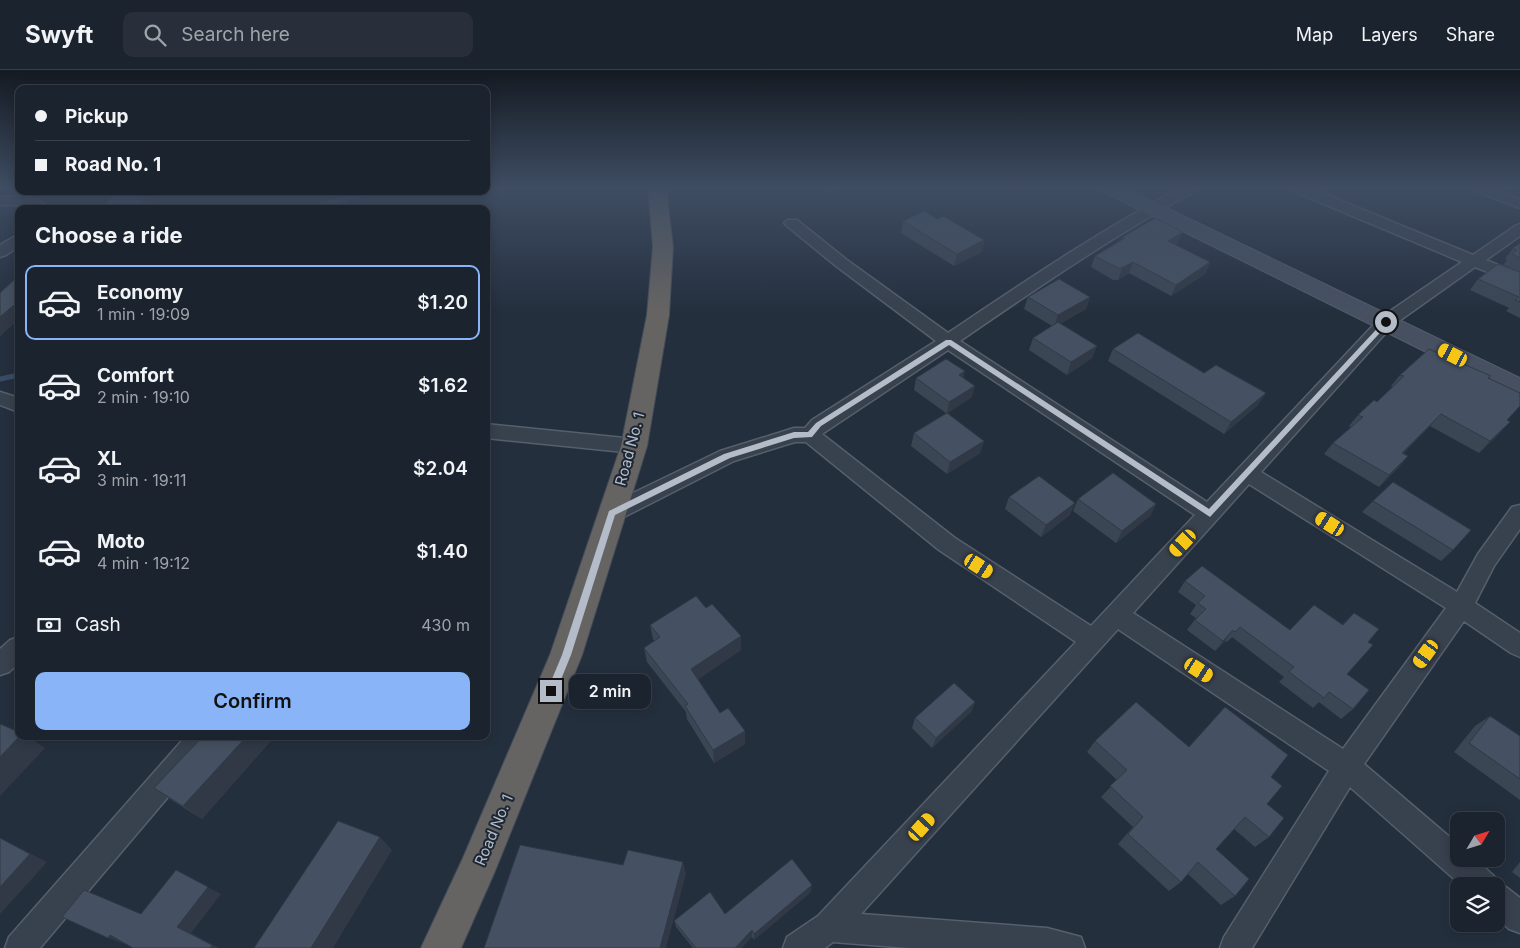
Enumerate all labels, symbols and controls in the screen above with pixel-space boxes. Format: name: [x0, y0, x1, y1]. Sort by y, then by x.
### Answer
search box: [123, 12, 473, 57]
text: Swyft: [25, 20, 93, 49]
icon: search: [141, 21, 169, 49]
text: Search here: [181, 23, 290, 46]
text: Map: [1296, 24, 1333, 45]
text: Layers: [1361, 24, 1418, 45]
text: Share: [1446, 24, 1495, 45]
text: Pickup: [65, 105, 128, 128]
text: Road No. 1: [65, 153, 161, 176]
text: Choose a ride: [35, 222, 183, 248]
icon: car: [37, 280, 82, 325]
text: Economy: [97, 281, 183, 304]
text: $1.20: [417, 291, 468, 314]
text: 1 min · 19:09: [97, 304, 190, 324]
route start: [1375, 311, 1397, 333]
car: [1436, 342, 1469, 368]
icon: car: [37, 363, 82, 408]
text: Comfort: [97, 364, 174, 387]
text: $1.62: [418, 374, 468, 397]
text: 2 min · 19:10: [97, 387, 190, 407]
street label: Road No. 1: [611, 410, 648, 488]
icon: car: [37, 446, 82, 491]
text: XL: [97, 447, 122, 470]
text: $2.04: [413, 457, 468, 480]
text: 3 min · 19:11: [97, 470, 186, 490]
car: [1313, 510, 1346, 538]
car: [1167, 527, 1198, 559]
icon: car: [37, 529, 82, 574]
text: Moto: [97, 530, 145, 553]
text: $1.40: [416, 540, 468, 563]
car: [962, 552, 995, 580]
text: 4 min · 19:12: [97, 553, 190, 573]
icon: cash: [35, 611, 63, 639]
text: Cash: [75, 613, 121, 636]
text: 430 m: [421, 615, 470, 635]
car: [1411, 637, 1440, 671]
car: [1182, 656, 1215, 684]
button: Confirm: [35, 672, 470, 730]
callout: 2 min: [568, 674, 651, 708]
route end: [540, 680, 562, 702]
text: 2 min: [589, 681, 631, 701]
street label: Road No. 1: [470, 791, 517, 868]
car: [906, 811, 937, 843]
north arrow: [1450, 812, 1505, 868]
map controls: [1450, 812, 1505, 932]
button: layers: [1450, 877, 1505, 932]

